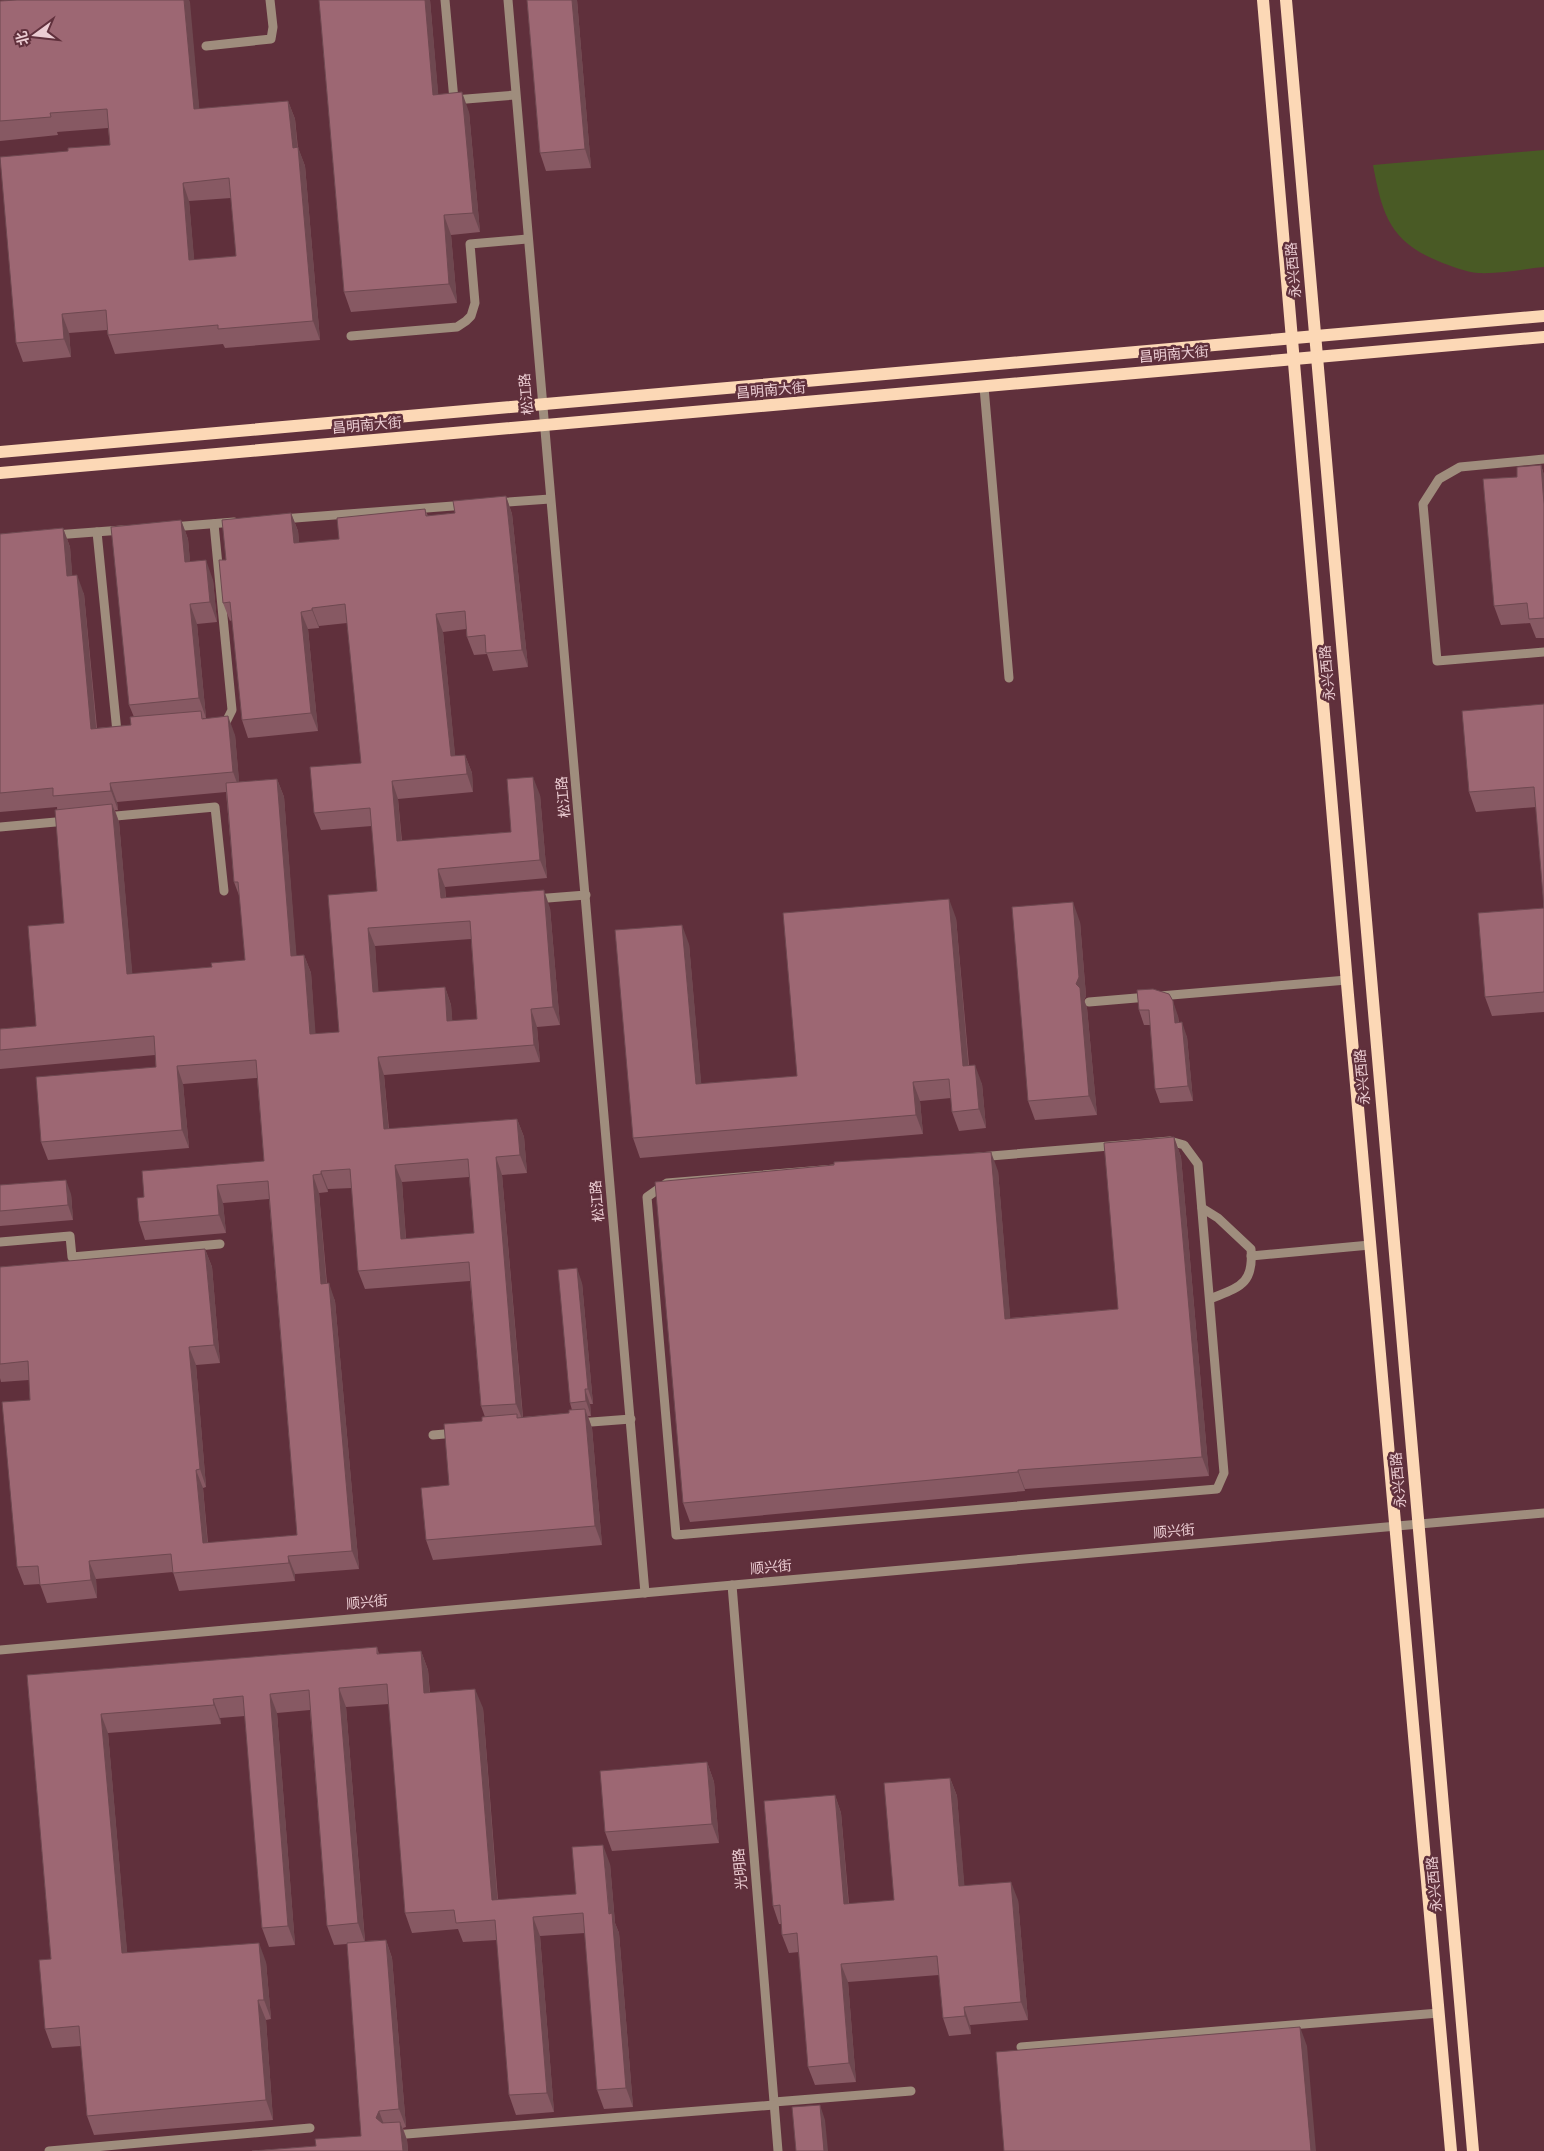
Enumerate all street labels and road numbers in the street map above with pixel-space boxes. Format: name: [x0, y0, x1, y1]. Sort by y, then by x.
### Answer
street label: 永兴西路: [1284, 241, 1303, 299]
street label: 昌明南大街: [1138, 344, 1209, 365]
street label: 松江路: [517, 372, 536, 416]
street label: 昌明南大街: [735, 380, 806, 401]
street label: 昌明南大街: [331, 415, 402, 436]
street label: 永兴西路: [1318, 644, 1337, 702]
street label: 松江路: [554, 775, 573, 819]
street label: 永兴西路: [1353, 1048, 1372, 1106]
street label: 松江路: [588, 1179, 607, 1223]
street label: 永兴西路: [1389, 1451, 1408, 1509]
street label: 顺兴街: [1152, 1522, 1196, 1541]
street label: 顺兴街: [749, 1558, 793, 1577]
street label: 顺兴街: [345, 1593, 389, 1612]
street label: 光明路: [731, 1847, 750, 1891]
street label: 永兴西路: [1425, 1855, 1444, 1913]

